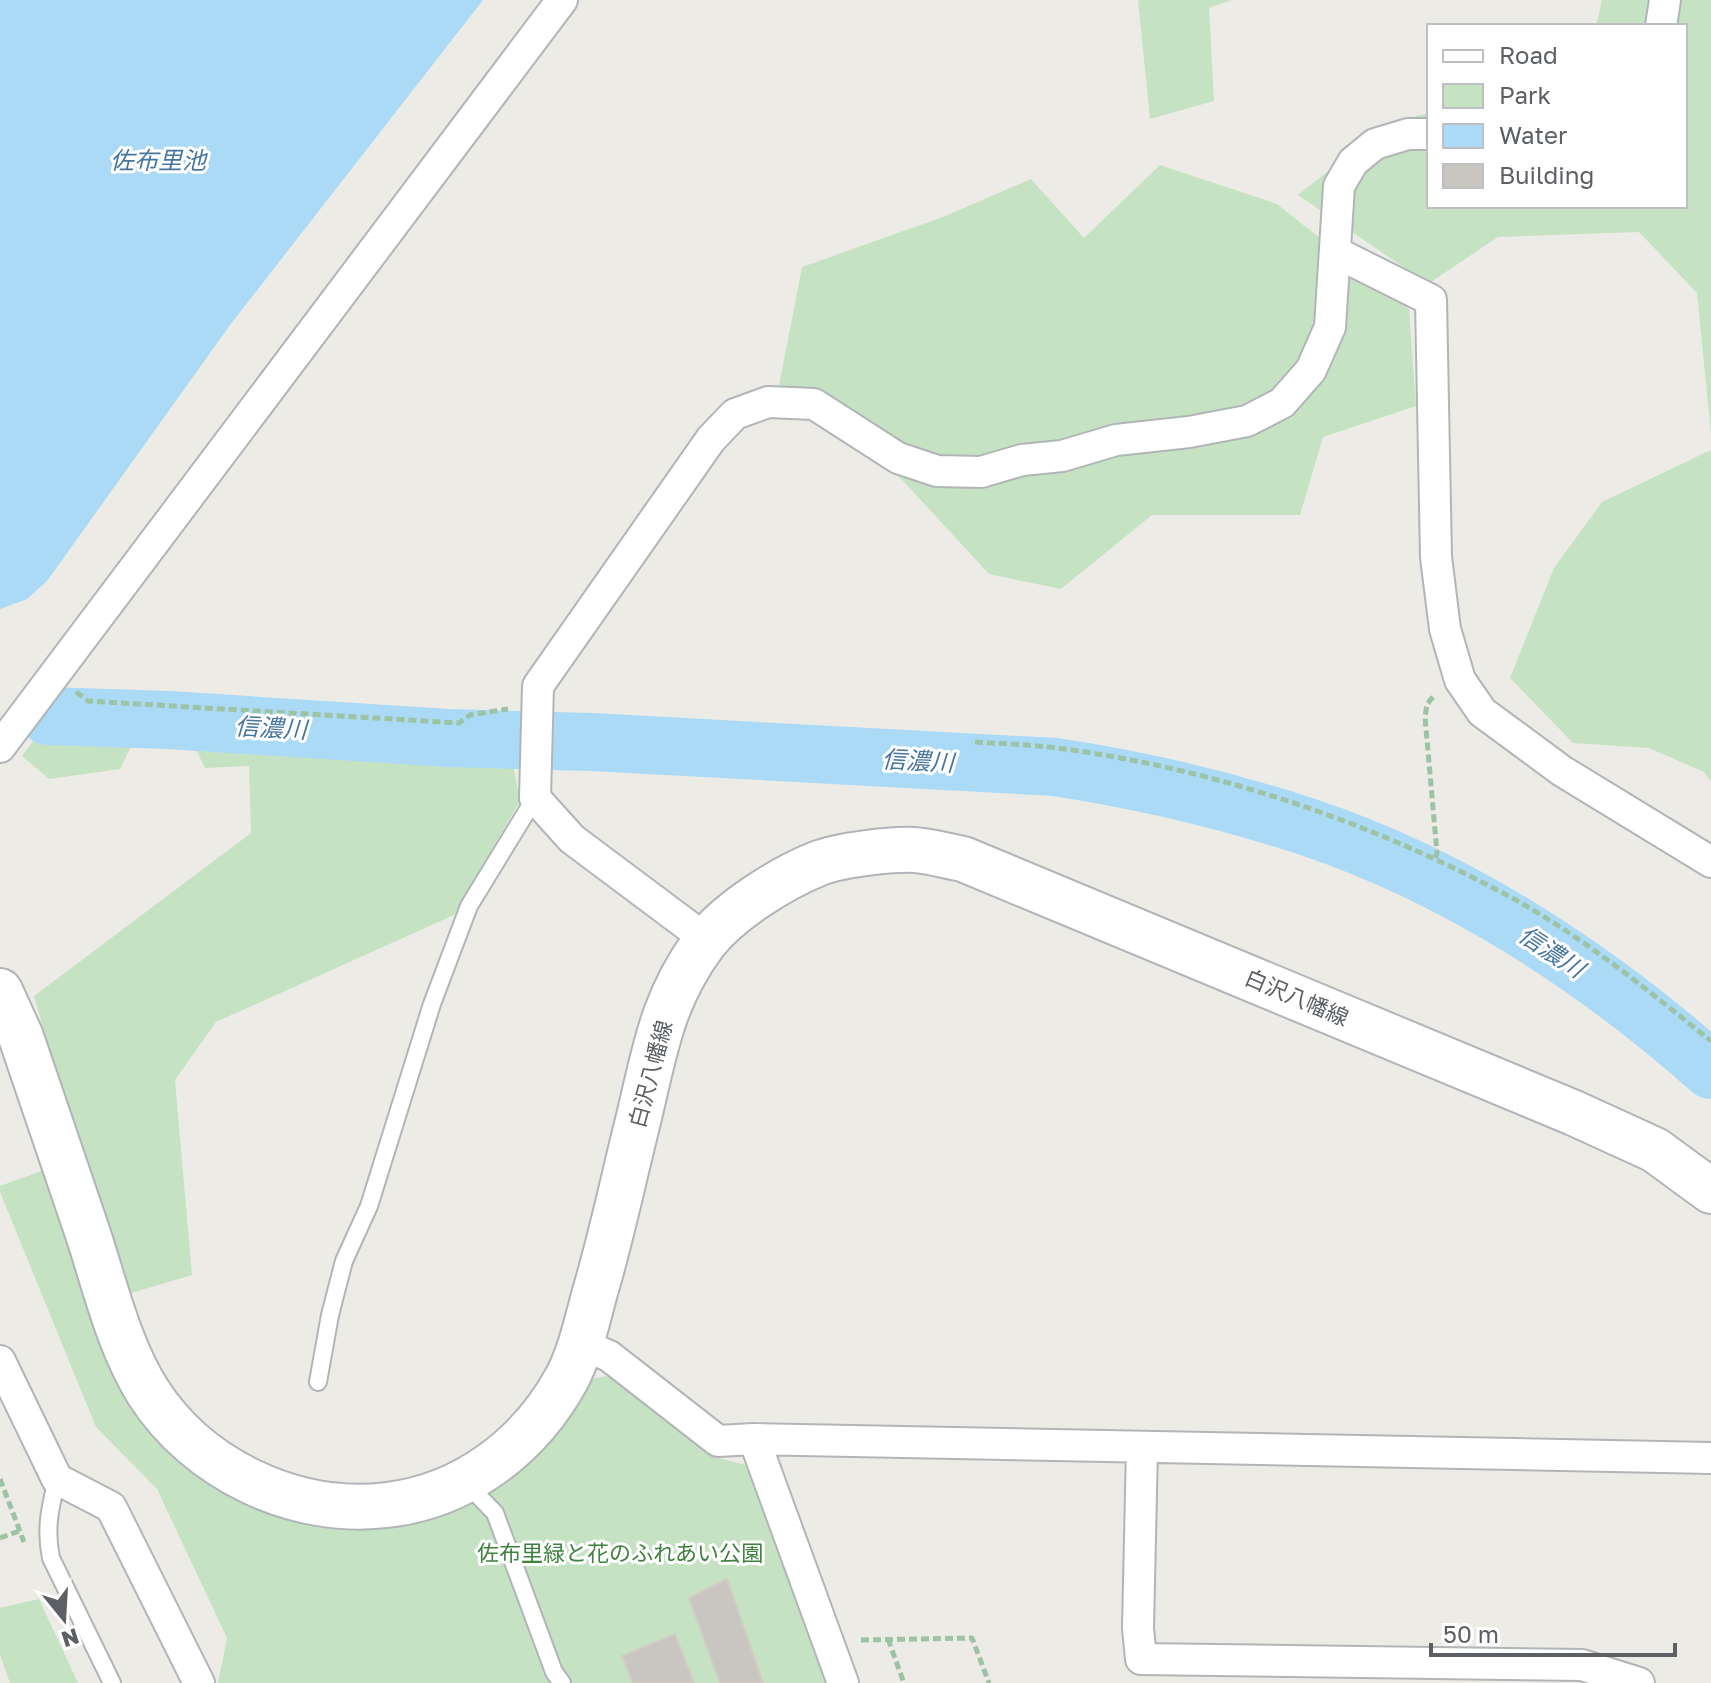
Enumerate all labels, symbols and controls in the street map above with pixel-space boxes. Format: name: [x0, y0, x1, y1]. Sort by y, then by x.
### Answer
legend: [1427, 24, 1687, 208]
text: Road: [1499, 40, 1558, 69]
text: Park: [1499, 80, 1551, 109]
text: Water: [1499, 120, 1567, 149]
water label: 佐布里池: [110, 145, 208, 174]
text: Building: [1499, 160, 1594, 189]
water label: 信濃川: [234, 711, 311, 744]
water label: 信濃川: [881, 744, 958, 777]
water label: 信濃川: [1514, 919, 1593, 984]
street label: 白沢八幡線: [1241, 963, 1353, 1031]
street label: 白沢八幡線: [623, 1017, 677, 1131]
park label: 佐布里緑と花のふれあい公園: [477, 1539, 763, 1566]
north arrow: [24, 1579, 104, 1659]
scale bar: [1431, 1607, 1675, 1657]
text: 50 m: [1443, 1619, 1499, 1648]
text: N: [58, 1623, 82, 1654]

